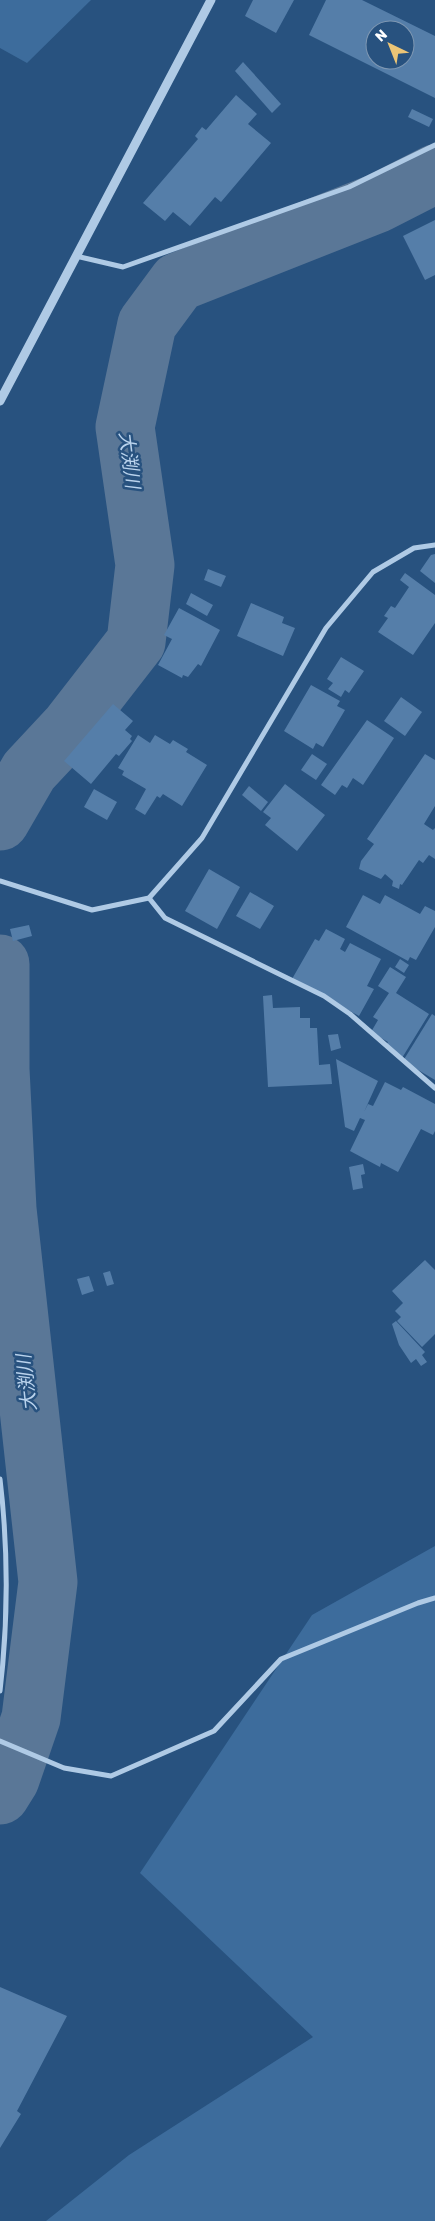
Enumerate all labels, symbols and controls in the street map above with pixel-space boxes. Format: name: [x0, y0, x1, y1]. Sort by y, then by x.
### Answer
north arrow: [365, 20, 415, 70]
text: N: [372, 26, 391, 46]
water label: 大渕川: [115, 430, 145, 492]
water label: 大渕川: [12, 1351, 41, 1413]

